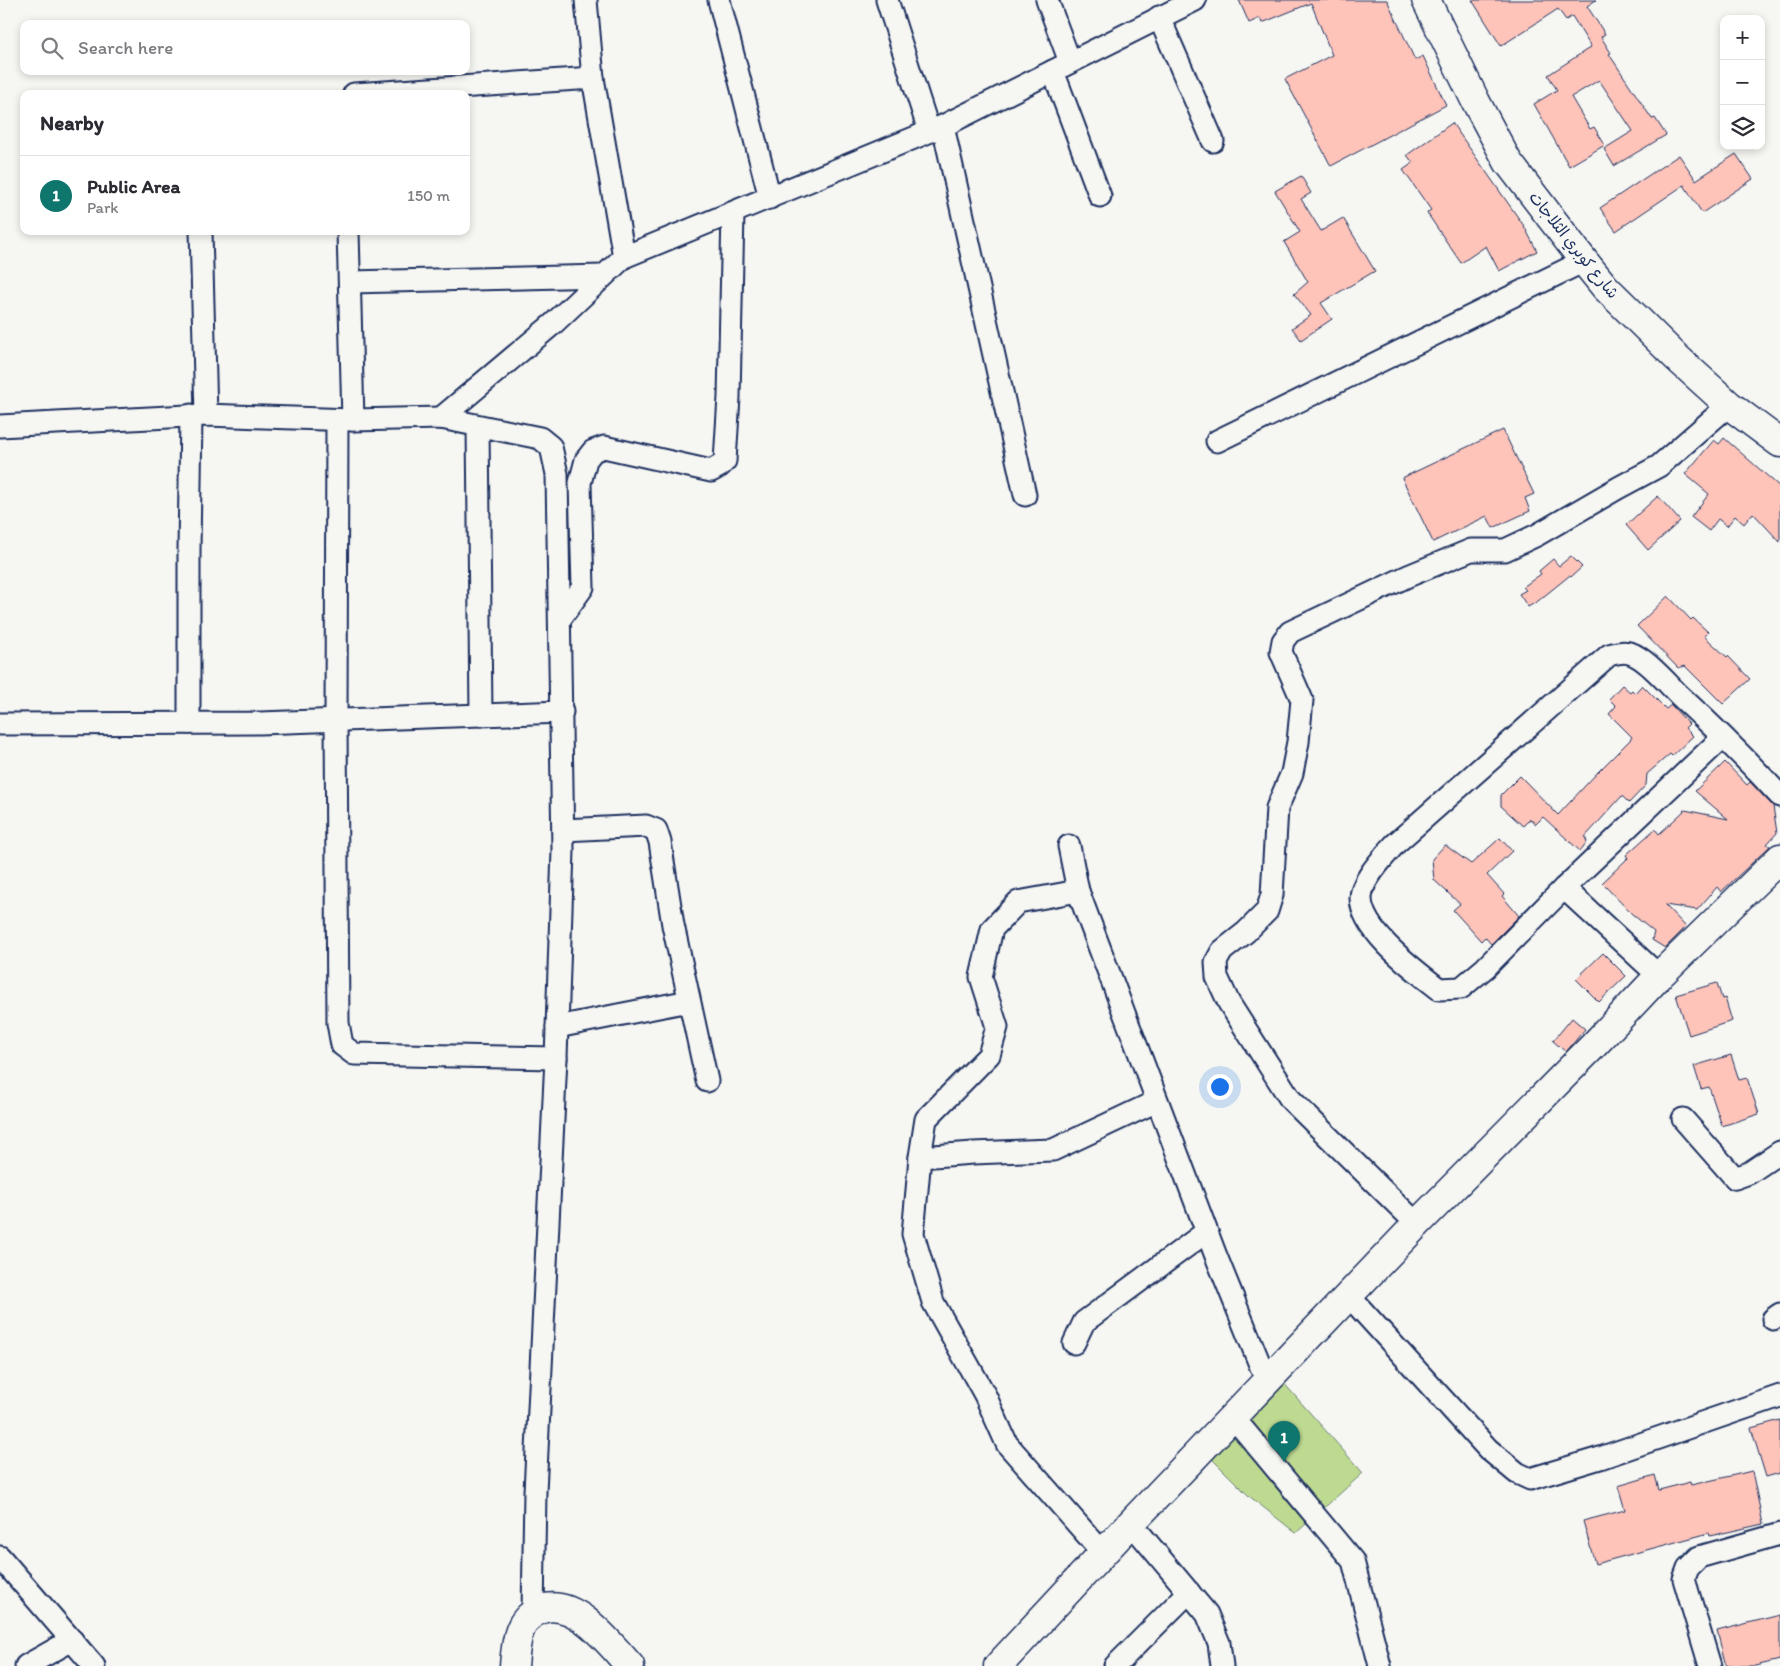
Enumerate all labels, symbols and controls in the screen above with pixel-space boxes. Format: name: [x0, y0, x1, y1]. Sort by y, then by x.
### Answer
map controls: [1720, 15, 1765, 150]
button: +: [1720, 15, 1765, 60]
search box: [20, 20, 470, 75]
icon: search: [38, 34, 66, 62]
text: Search here: [78, 36, 173, 59]
button: −: [1720, 60, 1765, 105]
button: layers: [1720, 105, 1765, 150]
text: Nearby: [40, 110, 104, 135]
text: Public Area: [87, 175, 180, 198]
text: 1: [52, 186, 60, 205]
text: 150 m: [407, 186, 450, 205]
street label: شارع كوبري الثلاجات: [1524, 188, 1623, 303]
text: Park: [87, 198, 118, 217]
your location: [1207, 1074, 1233, 1100]
pin: 1: [1268, 1421, 1300, 1462]

